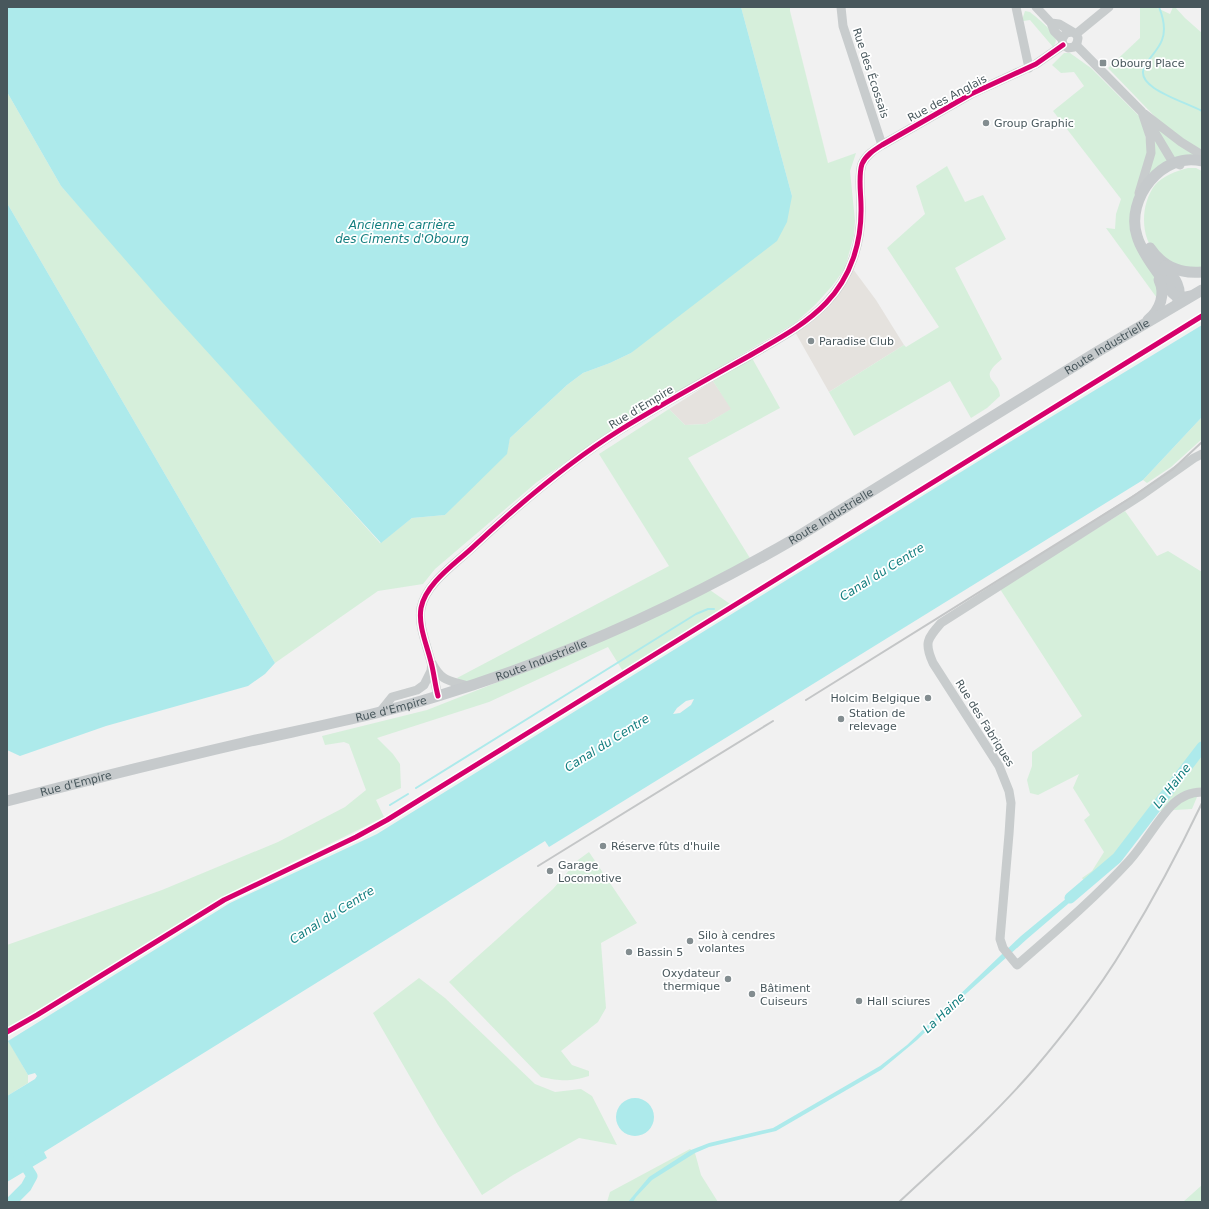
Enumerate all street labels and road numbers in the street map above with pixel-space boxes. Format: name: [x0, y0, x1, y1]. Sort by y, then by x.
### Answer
street label: Rue des Écossais: [850, 26, 891, 120]
street label: Rue des Anglais: [906, 72, 989, 125]
street label: Route Industrielle: [1062, 316, 1152, 377]
street label: Rue d'Empire: [607, 383, 676, 432]
street label: Route Industrielle: [787, 486, 876, 548]
street label: Route Industrielle: [494, 637, 589, 684]
street label: Rue des Fabriques: [952, 677, 1017, 770]
street label: Rue d'Empire: [354, 694, 429, 725]
street label: Rue d'Empire: [39, 769, 113, 799]

